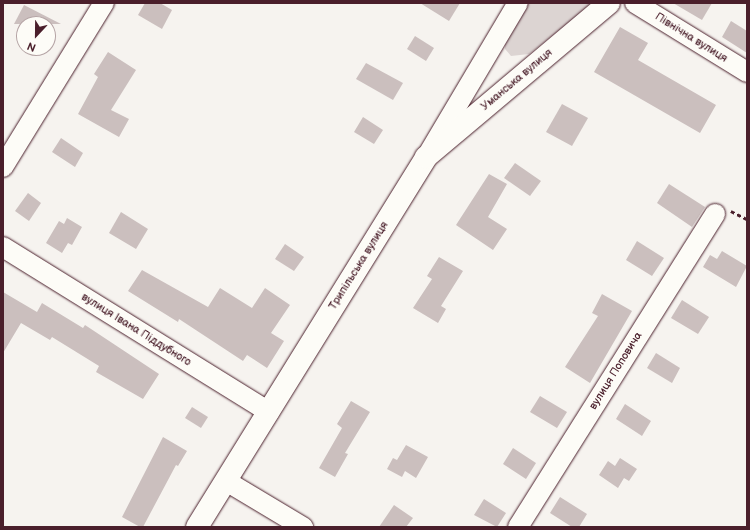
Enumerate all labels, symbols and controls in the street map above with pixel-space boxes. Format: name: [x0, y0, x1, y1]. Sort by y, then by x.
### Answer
street label: Північна вулиця: [652, 10, 730, 66]
north arrow: [16, 16, 56, 56]
text: N: [25, 39, 38, 54]
street label: Уманська вулиця: [479, 46, 555, 114]
street label: Трипільська вулиця: [327, 220, 391, 312]
street label: вулиця Івана Піддубного: [79, 291, 193, 369]
street label: вулиця Поповича: [587, 330, 645, 412]

